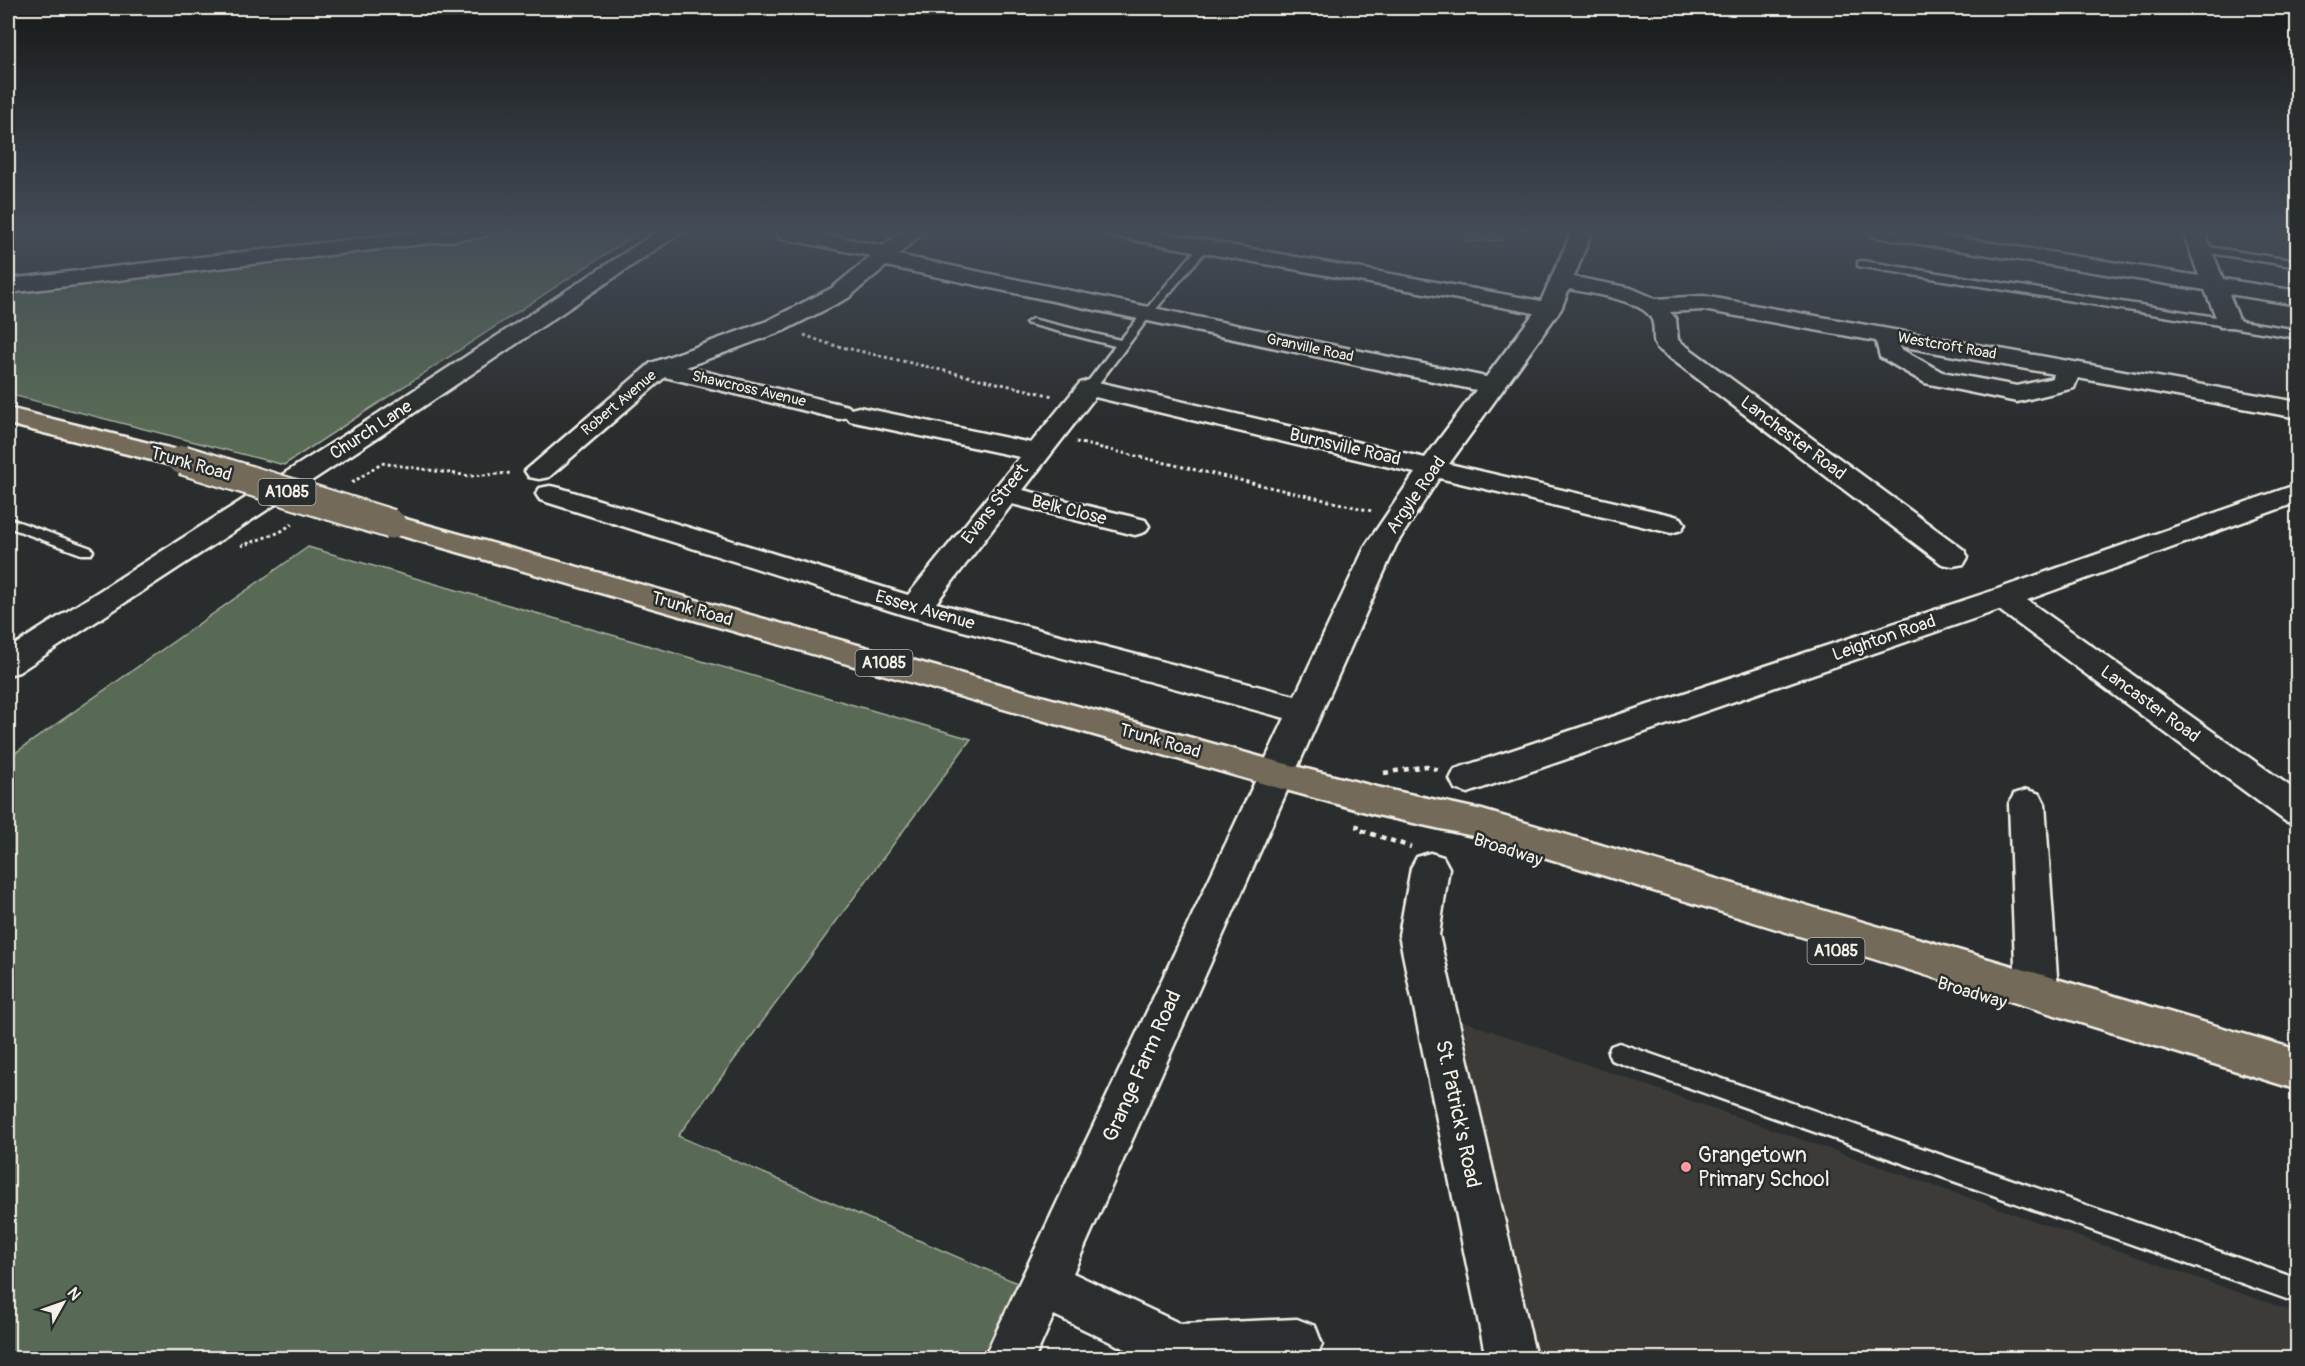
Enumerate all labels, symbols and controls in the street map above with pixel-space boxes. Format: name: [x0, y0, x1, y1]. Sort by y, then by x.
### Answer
street label: Westcroft Road: [1896, 328, 1998, 364]
street label: Granville Road: [1265, 329, 1355, 367]
street label: Robert Avenue: [578, 366, 661, 440]
street label: Shawcross Avenue: [690, 367, 808, 411]
street label: Lanchester Road: [1736, 391, 1850, 485]
street label: Church Lane: [325, 395, 417, 465]
street label: Burnsville Road: [1287, 423, 1403, 471]
street label: Trunk Road: [148, 441, 234, 487]
street label: Argyle Road: [1381, 452, 1451, 538]
street label: Evans Street: [956, 459, 1034, 549]
road number: A1085: [258, 479, 316, 505]
street label: Belk Close: [1029, 490, 1109, 530]
street label: Essex Avenue: [873, 585, 978, 635]
street label: Trunk Road: [649, 586, 735, 632]
street label: Leighton Road: [1829, 610, 1939, 666]
road number: A1085: [856, 650, 912, 676]
street label: Lancaster Road: [2096, 660, 2204, 748]
street label: Trunk Road: [1117, 718, 1203, 764]
street label: Broadway: [1471, 828, 1546, 872]
road number: A1085: [1808, 938, 1864, 964]
street label: Broadway: [1935, 972, 2010, 1015]
street label: Grange Farm Road: [1096, 986, 1188, 1146]
street label: St. Patrick's Road: [1429, 1038, 1487, 1190]
place label: Grangetown Primary School: [1698, 1142, 1830, 1193]
marker: Grangetown Primary School: [1679, 1160, 1693, 1174]
north arrow: [33, 1273, 93, 1333]
text: N: [63, 1283, 85, 1305]

